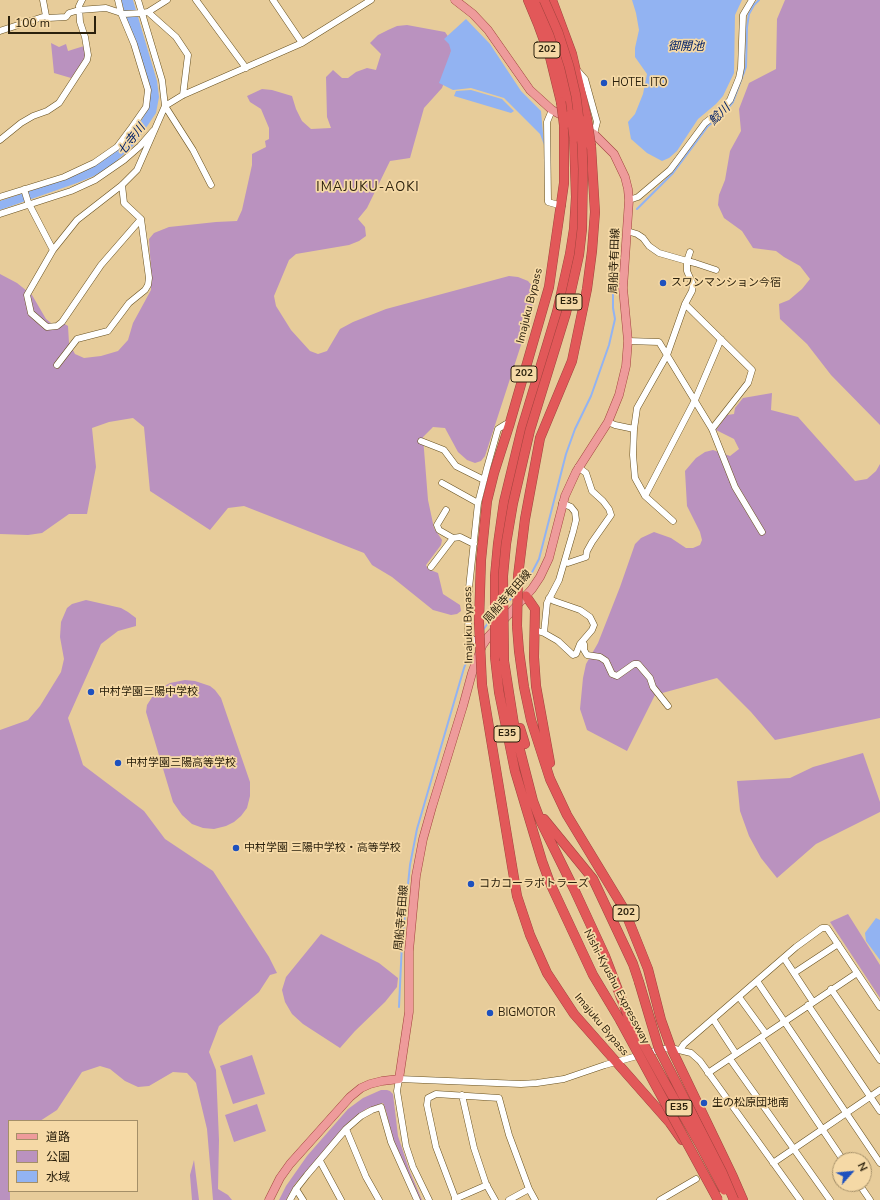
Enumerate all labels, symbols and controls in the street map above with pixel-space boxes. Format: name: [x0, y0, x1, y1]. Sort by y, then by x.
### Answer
scale bar: [10, 8, 98, 34]
text: 100 m: [15, 15, 50, 31]
water label: 御開池: [668, 40, 704, 54]
road number: 202: [534, 42, 560, 58]
place label: HOTEL ITO: [612, 76, 668, 90]
marker: HOTEL ITO: [599, 78, 609, 88]
water label: 鯰川: [706, 101, 734, 129]
water label: 七寺川: [115, 121, 149, 159]
district label: IMAJUKU-AOKI: [316, 180, 420, 196]
street label: 周船寺有田線: [607, 228, 623, 294]
street label: Imajuku Bypass: [514, 267, 546, 345]
place label: スワンマンション今宿: [671, 276, 781, 290]
marker: スワンマンション今宿: [658, 278, 668, 288]
road number: E35: [556, 294, 582, 310]
road number: 202: [511, 366, 537, 382]
street label: 周船寺有田線: [481, 568, 535, 626]
street label: Imajuku Bypass: [462, 586, 476, 664]
place label: 中村学園三陽中学校: [99, 685, 198, 699]
marker: 中村学園三陽中学校: [86, 687, 96, 697]
road number: E35: [494, 726, 520, 742]
place label: 中村学園三陽高等学校: [126, 756, 236, 770]
marker: 中村学園三陽高等学校: [113, 758, 123, 768]
place label: 中村学園 三陽中学校・高等学校: [244, 841, 401, 855]
marker: 中村学園 三陽中学校・高等学校: [231, 843, 241, 853]
place label: コカコーラボトラーズ: [479, 877, 589, 891]
marker: コカコーラボトラーズ: [466, 879, 476, 889]
street label: 周船寺有田線: [393, 885, 411, 951]
road number: 202: [613, 905, 639, 921]
street label: Nishi-Kyushu Expressway: [580, 928, 652, 1046]
street label: Imajuku Bypass: [571, 991, 631, 1059]
place label: BIGMOTOR: [498, 1006, 556, 1020]
marker: BIGMOTOR: [485, 1008, 495, 1018]
place label: 生の松原団地南: [712, 1096, 789, 1110]
marker: 生の松原団地南: [699, 1098, 709, 1108]
road number: E35: [666, 1100, 692, 1116]
legend: [8, 1120, 138, 1192]
text: 道路: [46, 1129, 70, 1145]
text: 公園: [46, 1149, 70, 1165]
north arrow: [832, 1152, 872, 1192]
text: N: [854, 1160, 871, 1174]
text: 水域: [46, 1169, 70, 1185]

